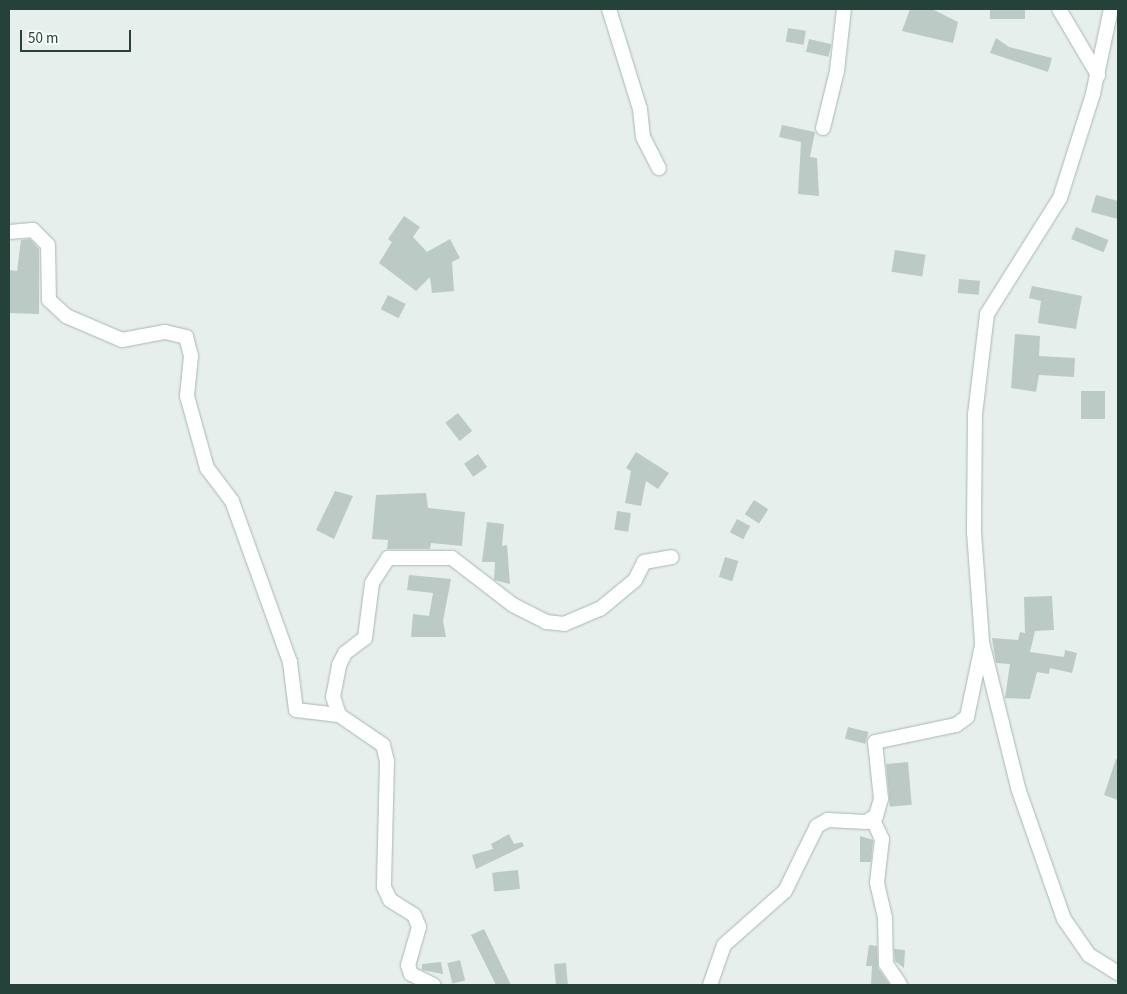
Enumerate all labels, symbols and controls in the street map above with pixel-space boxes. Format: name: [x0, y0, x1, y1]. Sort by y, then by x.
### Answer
scale bar: [22, 20, 134, 52]
text: 50 m: [28, 28, 58, 49]

